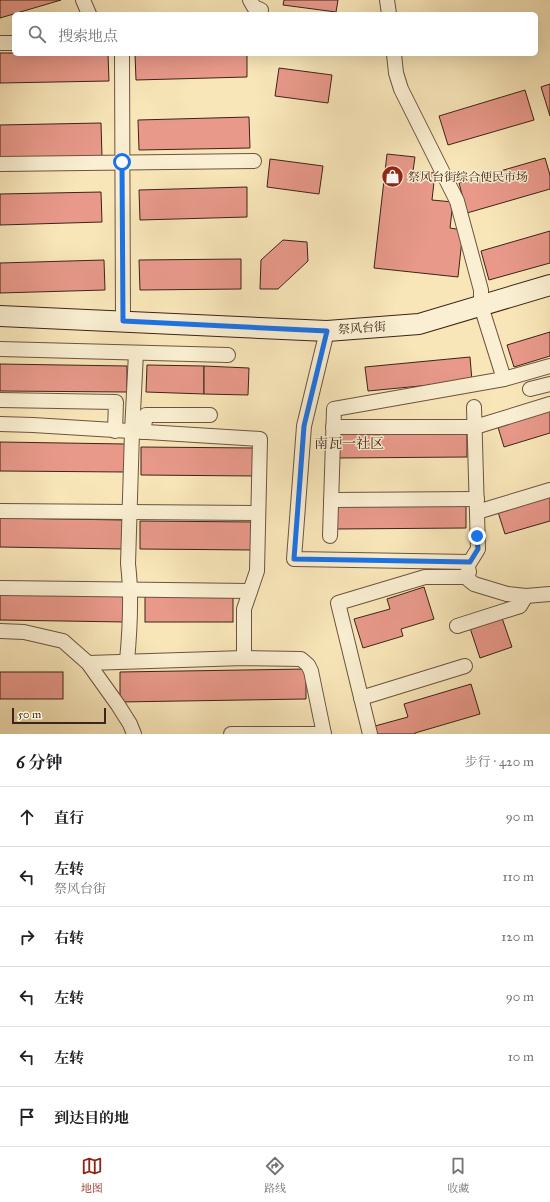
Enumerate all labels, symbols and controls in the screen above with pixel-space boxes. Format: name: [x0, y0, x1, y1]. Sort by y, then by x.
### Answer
search box: [12, 12, 538, 56]
icon: search: [26, 23, 48, 45]
text: 搜索地点: [58, 27, 118, 45]
route start: [113, 153, 131, 171]
shop icon: 祭风台街综合便民市场: [379, 164, 405, 190]
place label: 祭风台街综合便民市场: [408, 170, 528, 184]
street label: 祭风台街: [338, 319, 387, 337]
district label: 南瓦一社区: [314, 435, 384, 452]
route end: [468, 527, 486, 545]
scale bar: [12, 706, 106, 725]
text: 50 m: [18, 708, 41, 721]
text: 6 分钟: [16, 752, 62, 773]
text: 步行 · 420 m: [465, 754, 534, 770]
icon: ahead: [16, 806, 38, 828]
text: 直行: [54, 809, 84, 827]
text: 90 m: [506, 809, 534, 825]
text: 左转: [54, 860, 84, 878]
icon: left: [16, 866, 38, 888]
text: 110 m: [502, 869, 534, 885]
text: 祭风台街: [54, 881, 106, 897]
icon: right: [16, 926, 38, 948]
text: 右转: [54, 929, 84, 947]
text: 120 m: [501, 929, 534, 945]
icon: left: [16, 986, 38, 1008]
text: 左转: [54, 989, 84, 1007]
text: 90 m: [506, 989, 534, 1005]
icon: left: [16, 1046, 38, 1068]
text: 左转: [54, 1049, 84, 1067]
text: 10 m: [508, 1049, 534, 1065]
icon: arrive: [16, 1106, 38, 1128]
text: 到达目的地: [54, 1109, 129, 1127]
tab: 地图: [81, 1155, 103, 1195]
tab: 路线: [264, 1155, 286, 1195]
tab: 收藏: [447, 1155, 469, 1195]

